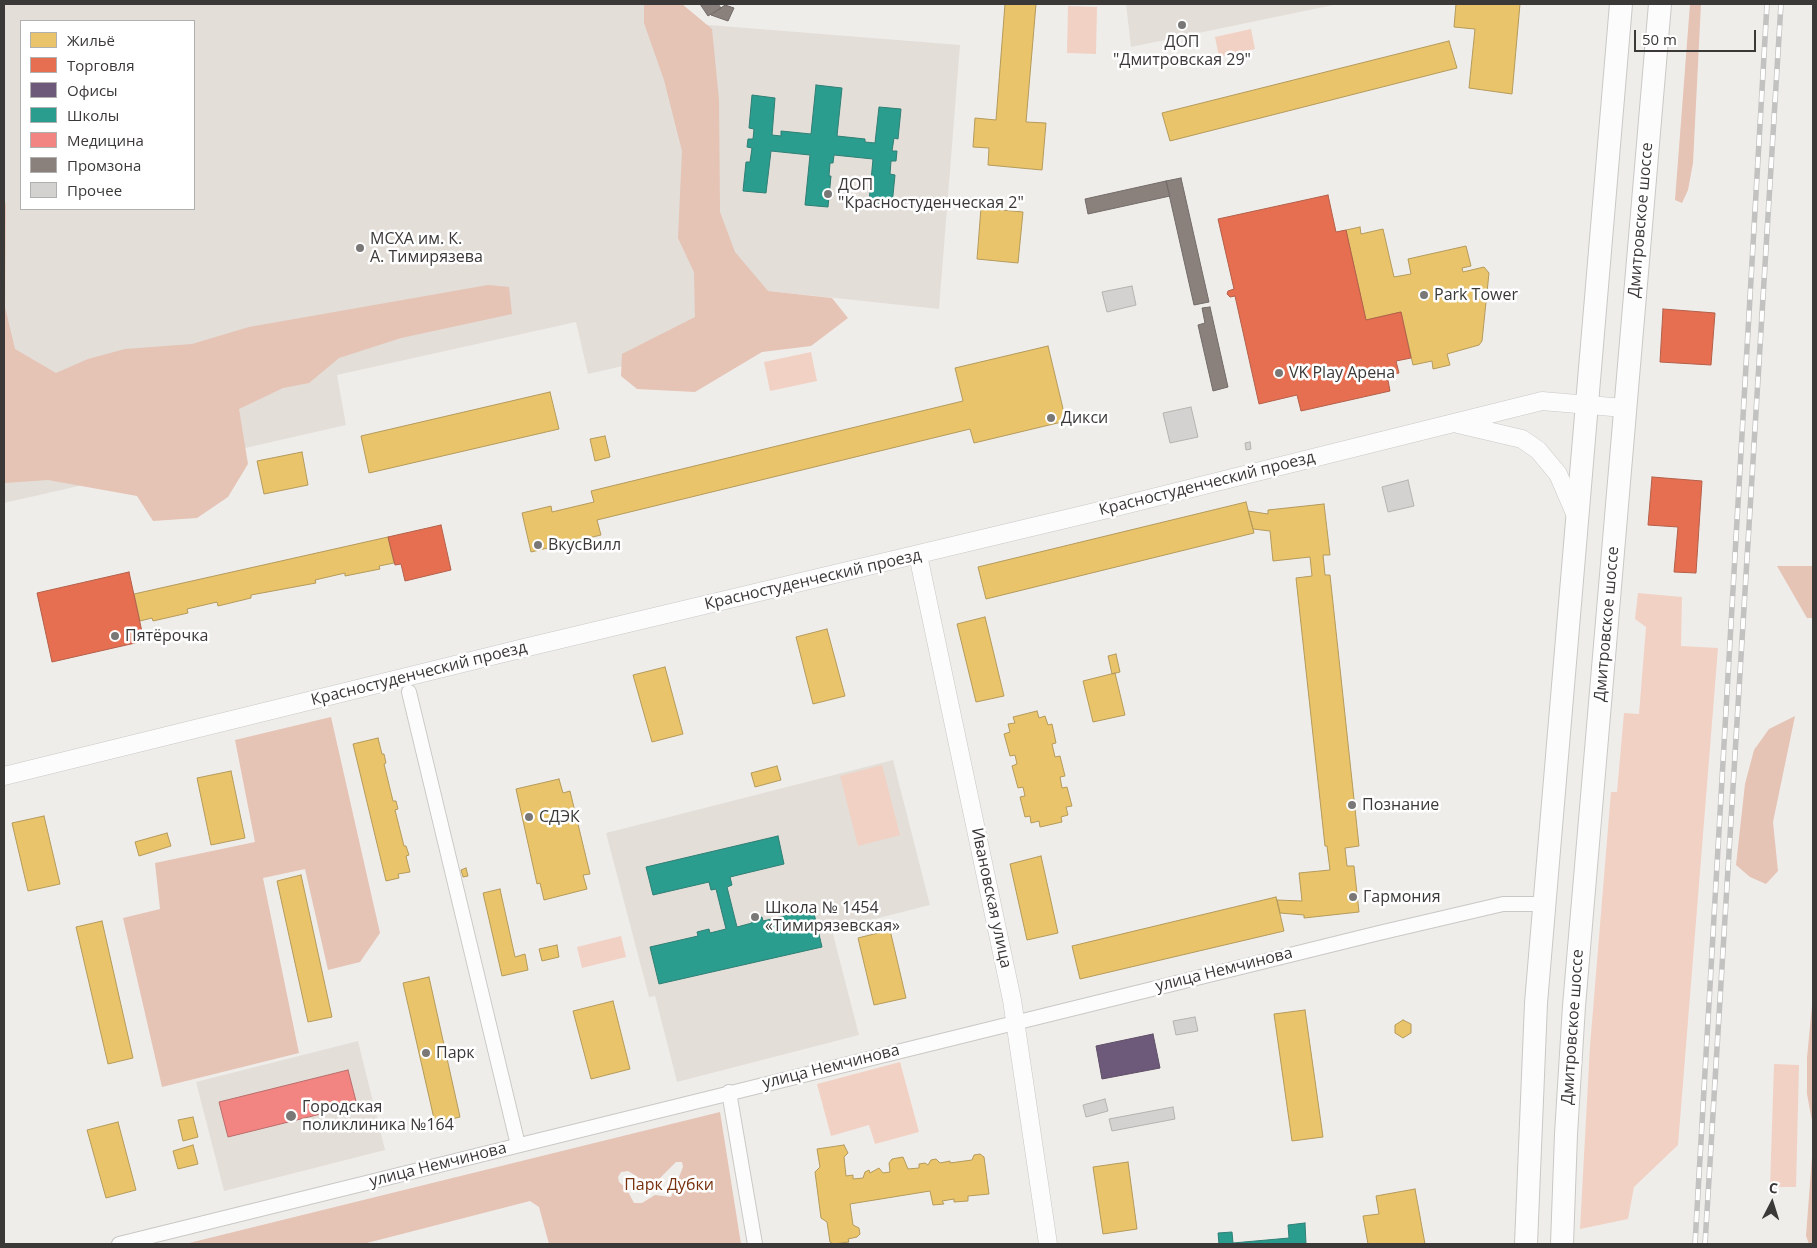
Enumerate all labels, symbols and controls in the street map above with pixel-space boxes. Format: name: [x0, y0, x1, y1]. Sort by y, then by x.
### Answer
marker: ДОП "Дмитровская 29": [1176, 19, 1188, 31]
legend: [20, 20, 195, 210]
scale bar: [1637, 20, 1760, 52]
text: 50 m: [1642, 29, 1677, 49]
text: Жильё: [67, 30, 115, 50]
place label: ДОП "Дмитровская 29": [1113, 32, 1251, 70]
text: Торговля: [67, 55, 134, 75]
text: Офисы: [67, 80, 118, 100]
text: Школы: [67, 105, 119, 125]
text: Медицина: [67, 130, 144, 150]
street label: Дмитровское шоссе: [1625, 142, 1657, 298]
text: Промзона: [67, 155, 141, 175]
place label: ДОП "Красностуденческая 2": [838, 175, 1024, 213]
text: Прочее: [67, 180, 122, 200]
marker: ДОП "Красностуденческая 2": [822, 188, 834, 200]
place label: МСХА им. К. А. Тимирязева: [370, 229, 483, 267]
marker: МСХА им. К. А. Тимирязева: [354, 242, 366, 254]
place label: Park Tower: [1434, 285, 1518, 305]
marker: Park Tower: [1418, 289, 1430, 301]
place label: VK Play Арена: [1289, 363, 1395, 383]
marker: VK Play Арена: [1273, 367, 1285, 379]
place label: Дикси: [1061, 408, 1108, 428]
marker: Дикси: [1045, 412, 1057, 424]
street label: Красностуденческий проезд: [1097, 448, 1317, 520]
place label: ВкусВилл: [548, 535, 621, 555]
marker: ВкусВилл: [532, 539, 544, 551]
street label: Красностуденческий проезд: [703, 546, 923, 614]
street label: Дмитровское шоссе: [1591, 546, 1623, 702]
place label: Пятёрочка: [125, 626, 208, 646]
marker: Пятёрочка: [109, 630, 121, 642]
street label: Красностуденческий проезд: [309, 638, 529, 710]
place label: Познание: [1362, 795, 1439, 815]
marker: Познание: [1346, 799, 1358, 811]
place label: СДЭК: [539, 807, 580, 827]
marker: СДЭК: [523, 811, 535, 823]
street label: Ивановская улица: [967, 826, 1015, 970]
place label: Гармония: [1363, 887, 1441, 907]
marker: Гармония: [1347, 891, 1359, 903]
place label: Школа № 1454 «Тимирязевская»: [765, 898, 900, 936]
marker: Школа № 1454 «Тимирязевская»: [749, 911, 761, 923]
street label: улица Немчинова: [1153, 944, 1295, 996]
street label: Дмитровское шоссе: [1558, 949, 1588, 1105]
street label: улица Немчинова: [760, 1041, 902, 1093]
place label: Парк: [436, 1043, 475, 1063]
marker: Парк: [420, 1047, 432, 1059]
place label: Городская поликлиника №164: [302, 1097, 454, 1135]
marker: Городская поликлиника №164: [284, 1109, 298, 1123]
street label: улица Немчинова: [367, 1139, 509, 1191]
park label: Парк Дубки: [624, 1175, 714, 1195]
north arrow: [1747, 1178, 1797, 1228]
text: С: [1768, 1178, 1779, 1197]

